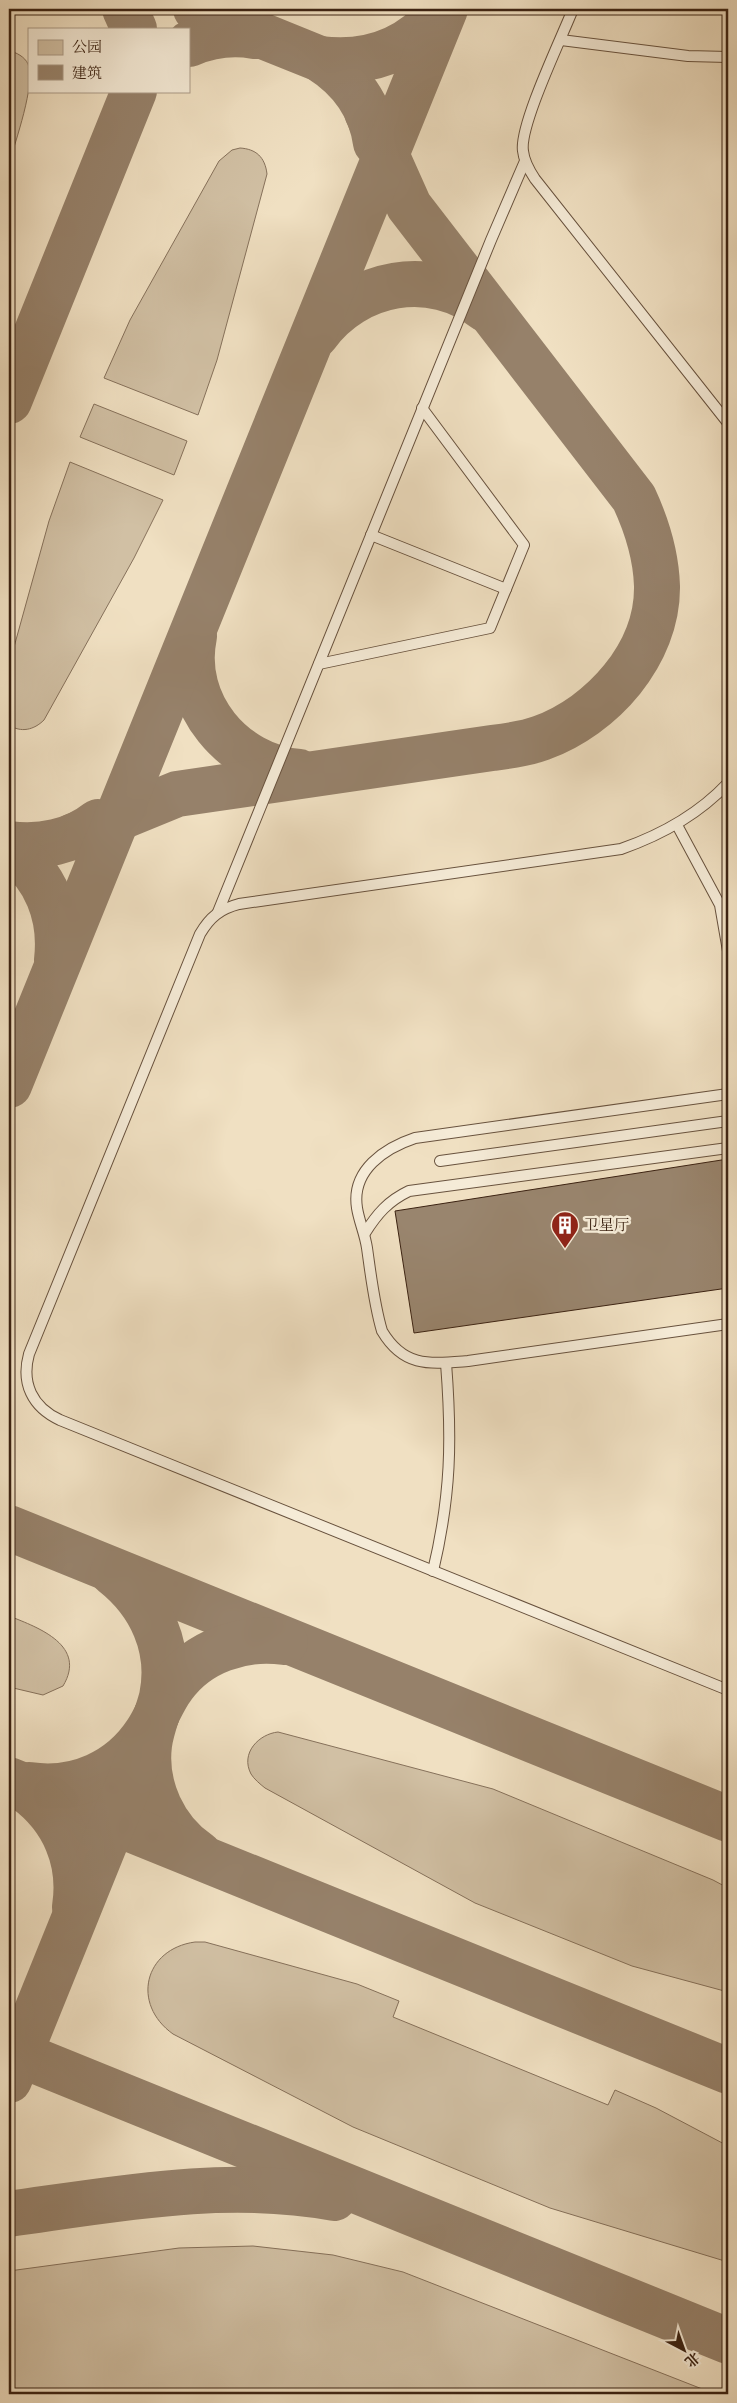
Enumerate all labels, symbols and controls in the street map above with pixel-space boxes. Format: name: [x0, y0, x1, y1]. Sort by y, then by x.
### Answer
legend: [28, 28, 190, 92]
text: 公园: [72, 37, 102, 57]
text: 建筑: [72, 63, 102, 83]
building icon: 卫星厅: [550, 1210, 580, 1249]
place label: 卫星厅: [584, 1215, 629, 1235]
north arrow: [660, 2326, 710, 2376]
text: 北: [681, 2348, 704, 2371]

